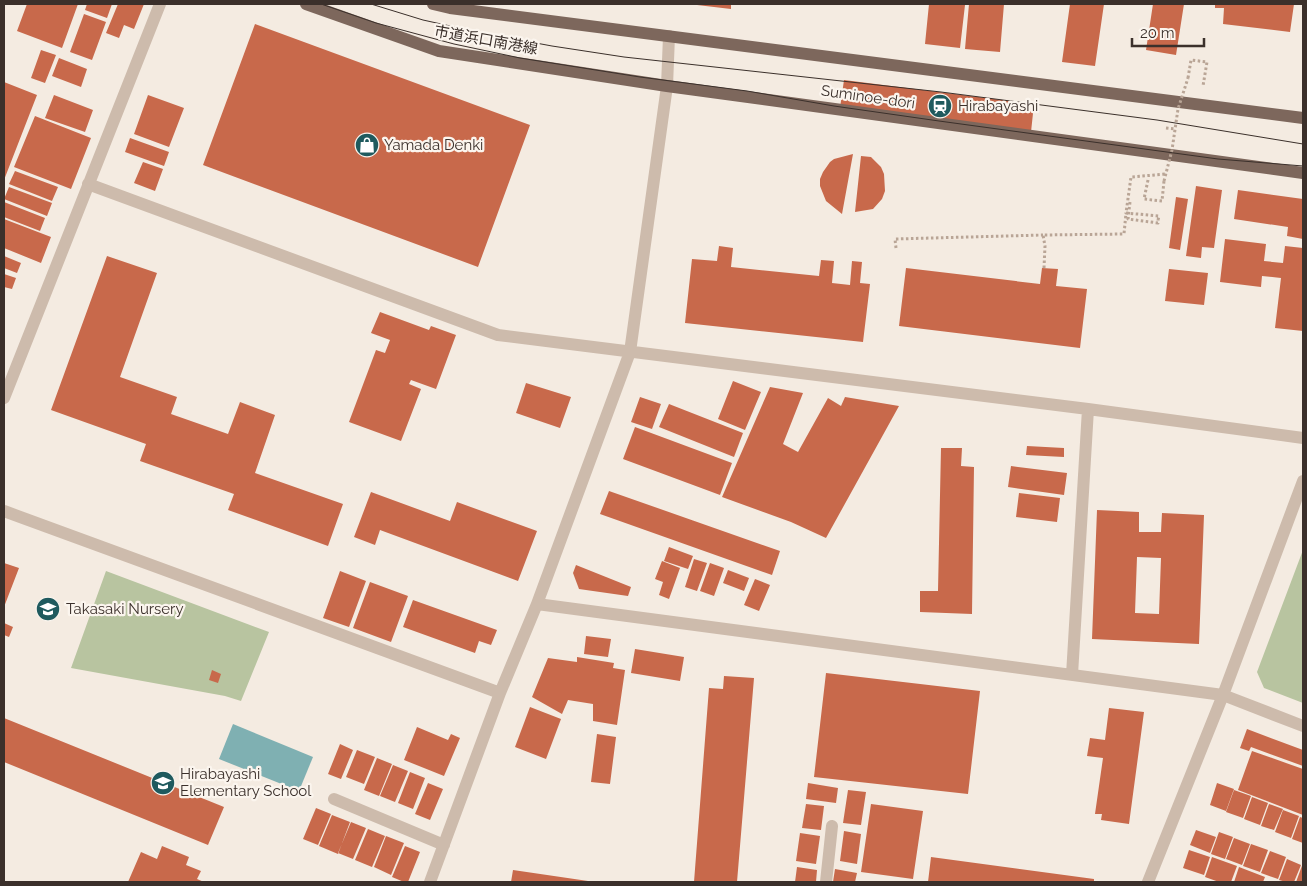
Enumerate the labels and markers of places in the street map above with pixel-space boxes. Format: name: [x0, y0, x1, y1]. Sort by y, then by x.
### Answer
station icon: Hirabayashi: [927, 93, 953, 119]
place label: Hirabayashi: [958, 97, 1038, 115]
shop icon: Yamada Denki: [354, 132, 380, 158]
place label: Yamada Denki: [384, 136, 483, 154]
school or university icon: Takasaki Nursery: [35, 596, 61, 622]
place label: Takasaki Nursery: [66, 600, 184, 618]
place label: Hirabayashi Elementary School: [180, 765, 312, 800]
school or university icon: Hirabayashi Elementary School: [150, 770, 176, 796]

